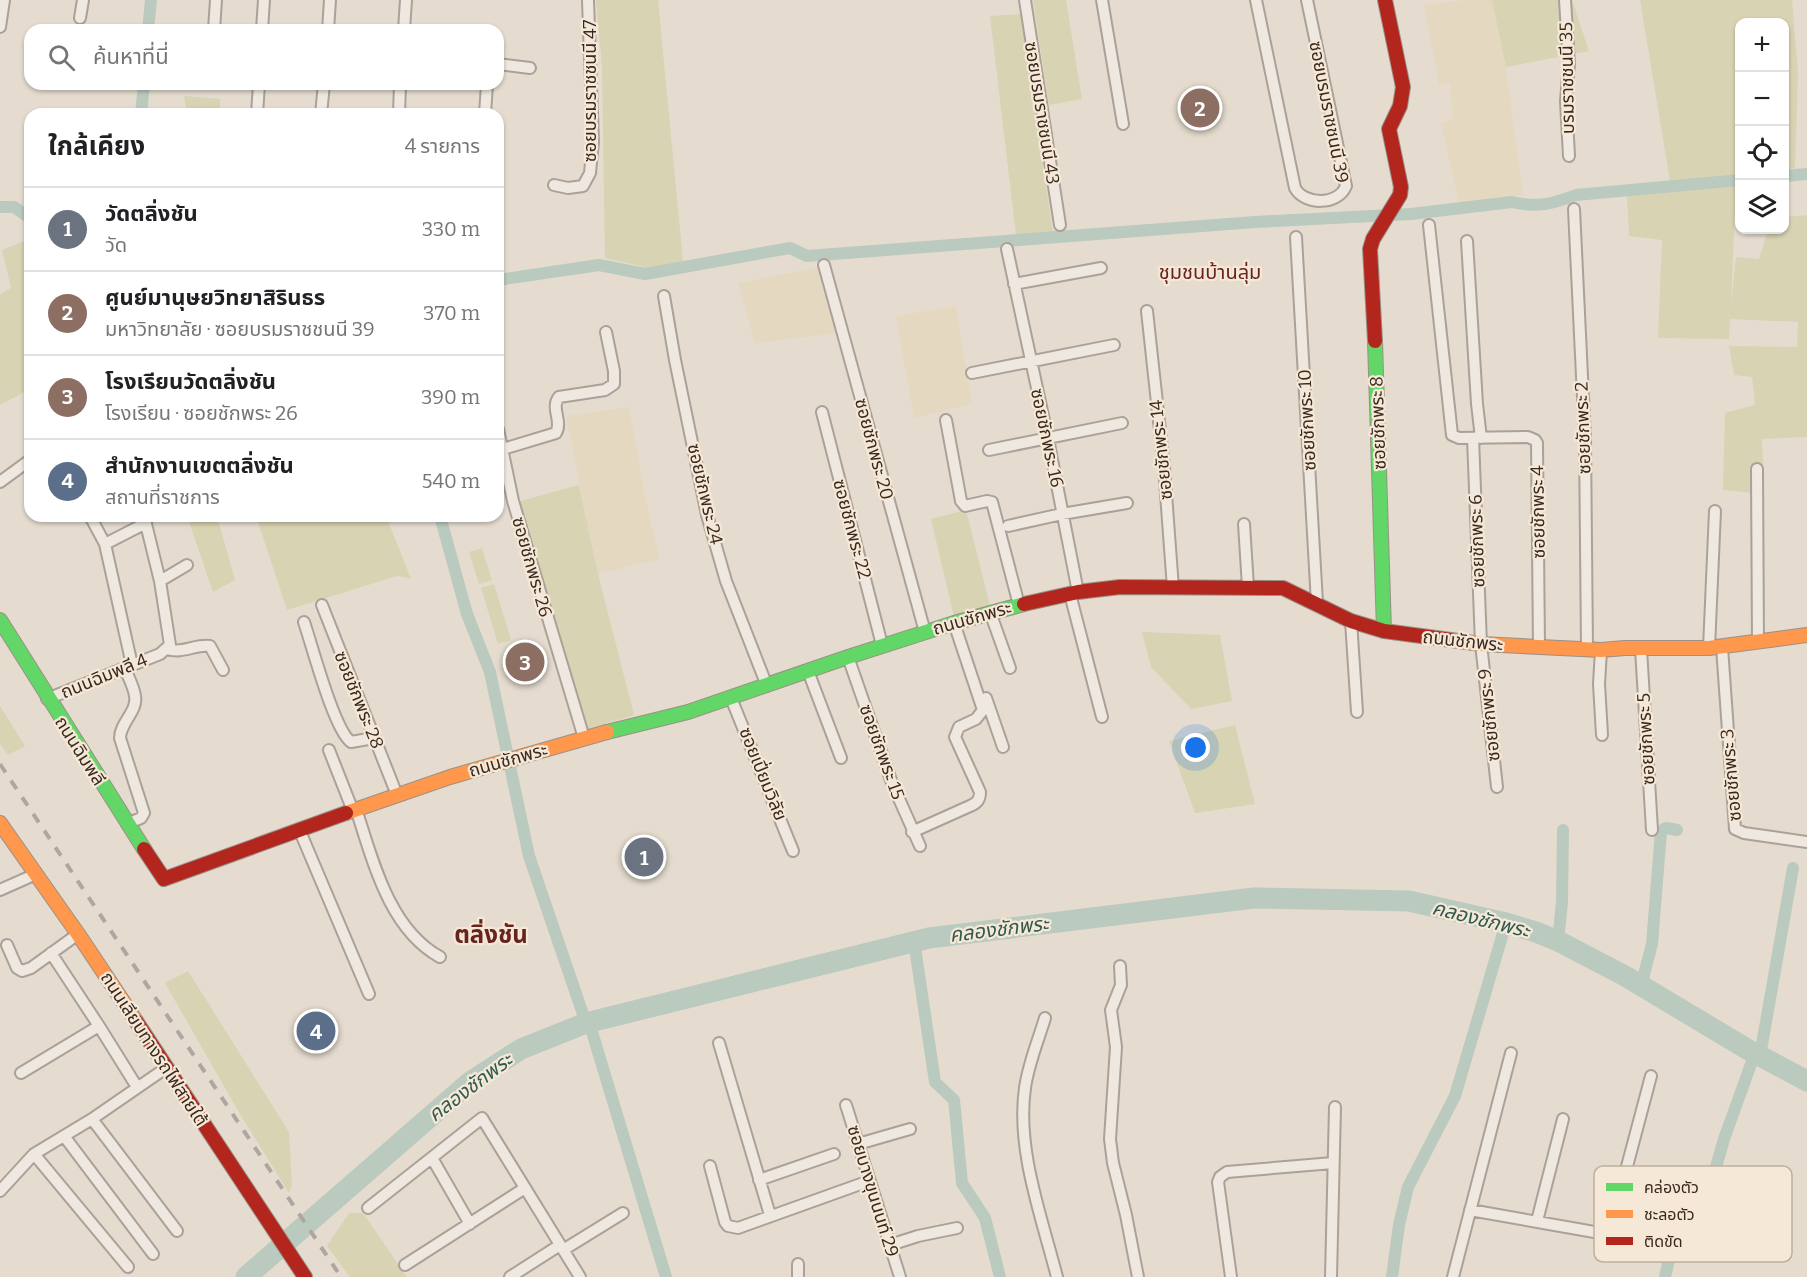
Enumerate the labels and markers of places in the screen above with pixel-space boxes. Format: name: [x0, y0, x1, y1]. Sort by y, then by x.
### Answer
pin: 2: [1180, 86, 1220, 130]
pin: 3: [506, 640, 544, 684]
pin: 1: [624, 834, 664, 880]
pin: 4: [296, 1008, 336, 1054]

